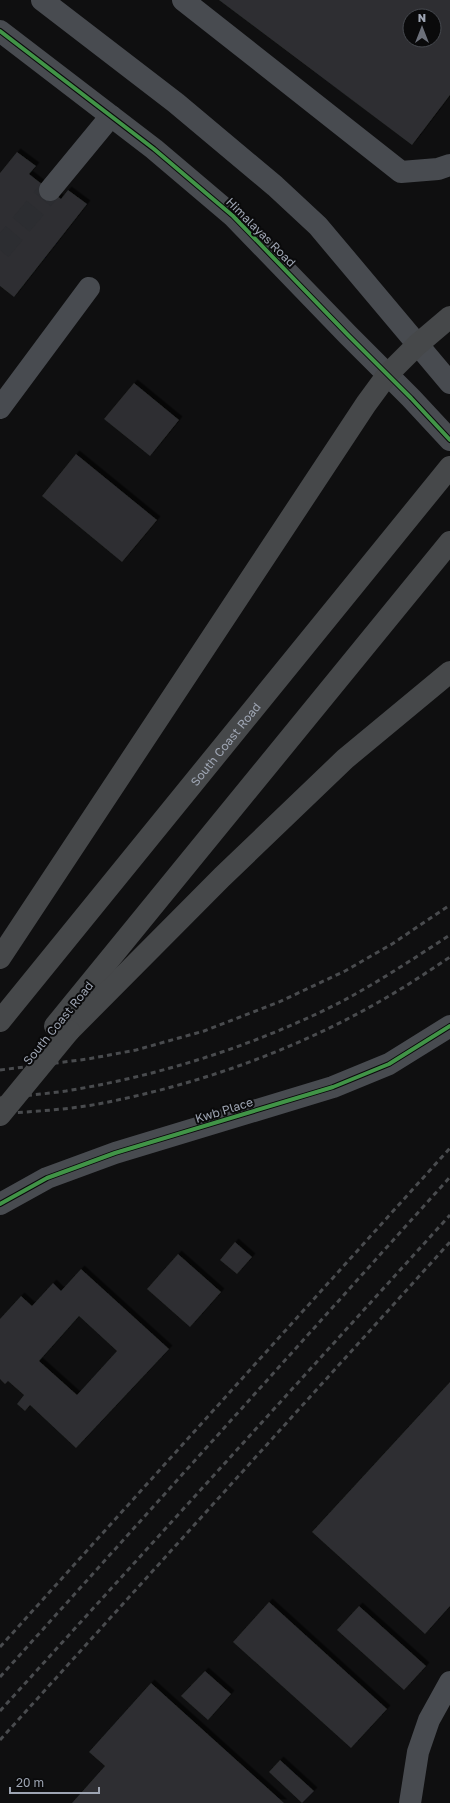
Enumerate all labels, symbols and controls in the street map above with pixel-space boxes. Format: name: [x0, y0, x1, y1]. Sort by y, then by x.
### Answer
north arrow: [402, 8, 442, 48]
text: N: [418, 11, 426, 24]
street label: Himalayas Road: [223, 194, 299, 270]
street label: South Coast Road: [187, 699, 263, 789]
street label: South Coast Road: [20, 978, 96, 1068]
street label: Kwb Place: [193, 1094, 255, 1126]
scale bar: [10, 1769, 99, 1795]
text: 20 m: [16, 1775, 44, 1790]

